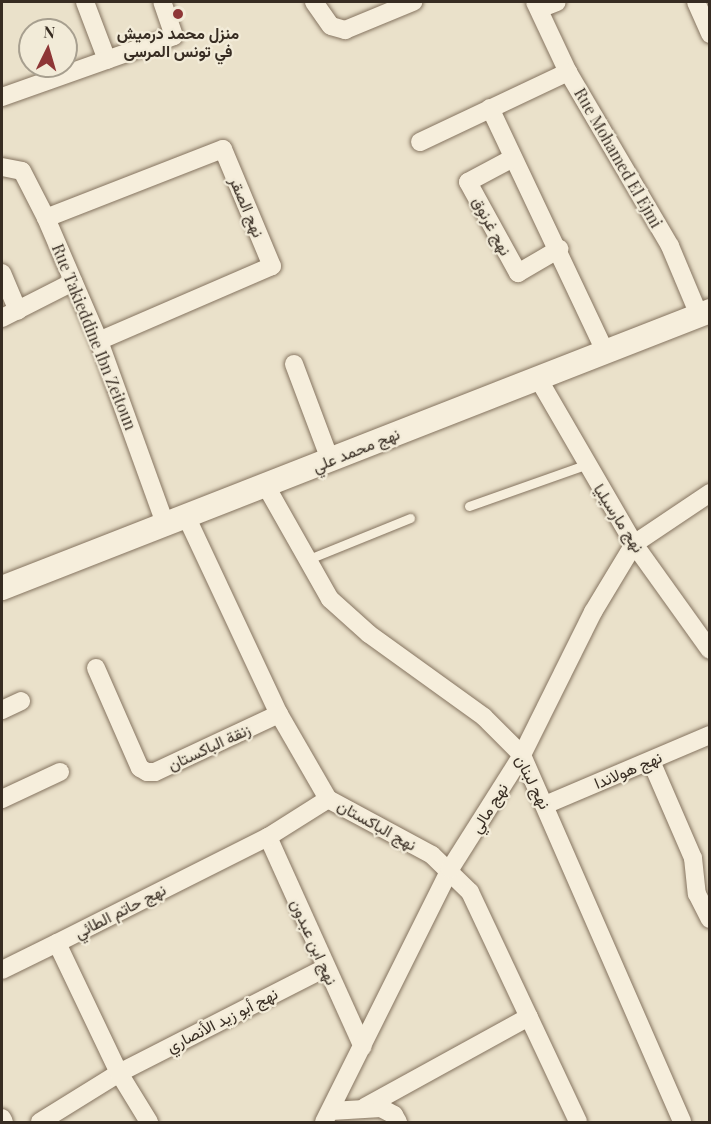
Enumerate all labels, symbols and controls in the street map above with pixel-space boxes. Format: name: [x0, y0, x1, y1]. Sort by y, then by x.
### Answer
marker: منزل محمد درميش في تونس المرسى: [171, 7, 185, 21]
north arrow: [18, 18, 78, 78]
text: N: [43, 21, 56, 43]
place label: منزل محمد درميش في تونس المرسى: [117, 23, 239, 61]
street label: Rue Mohamed El Ejmi: [570, 85, 666, 231]
street label: نهج الصقر: [226, 174, 268, 240]
street label: نهج غرنوق: [469, 193, 515, 259]
street label: Rue Takieddine Ibn Zeitoun: [48, 241, 140, 433]
street label: نهج محمد علي: [310, 424, 402, 476]
street label: نهج مارسيليا: [590, 480, 648, 556]
street label: زنقة الباكستان: [165, 719, 253, 775]
street label: نهج هولاندا: [591, 747, 665, 793]
street label: نهج لبنان: [511, 752, 555, 812]
street label: نهج مالي: [466, 779, 512, 837]
street label: نهج الباكستان: [334, 795, 420, 855]
street label: نهج حاتم الطائي: [71, 880, 169, 942]
street label: نهج ابن عبدون: [287, 896, 341, 988]
street label: نهج أبو زيد الأنصاري: [163, 984, 281, 1056]

